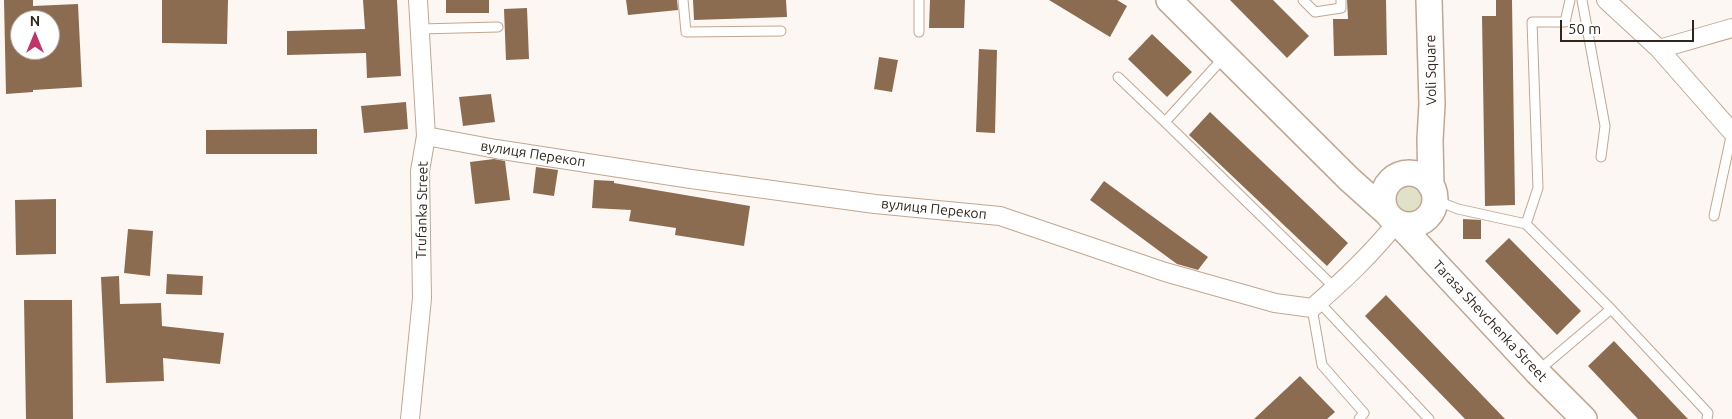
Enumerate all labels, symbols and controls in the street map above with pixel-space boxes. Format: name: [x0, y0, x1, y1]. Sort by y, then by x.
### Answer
north arrow: [10, 10, 60, 60]
scale bar: [1562, 10, 1696, 42]
text: N: [30, 13, 40, 29]
text: 50 m: [1568, 20, 1601, 37]
street label: Voli Square: [1422, 35, 1440, 105]
street label: вулиця Перекоп: [479, 137, 587, 171]
street label: Trufanka Street: [413, 161, 431, 259]
street label: вулиця Перекоп: [880, 195, 988, 223]
street label: Tarasa Shevchenka Street: [1429, 257, 1551, 385]

